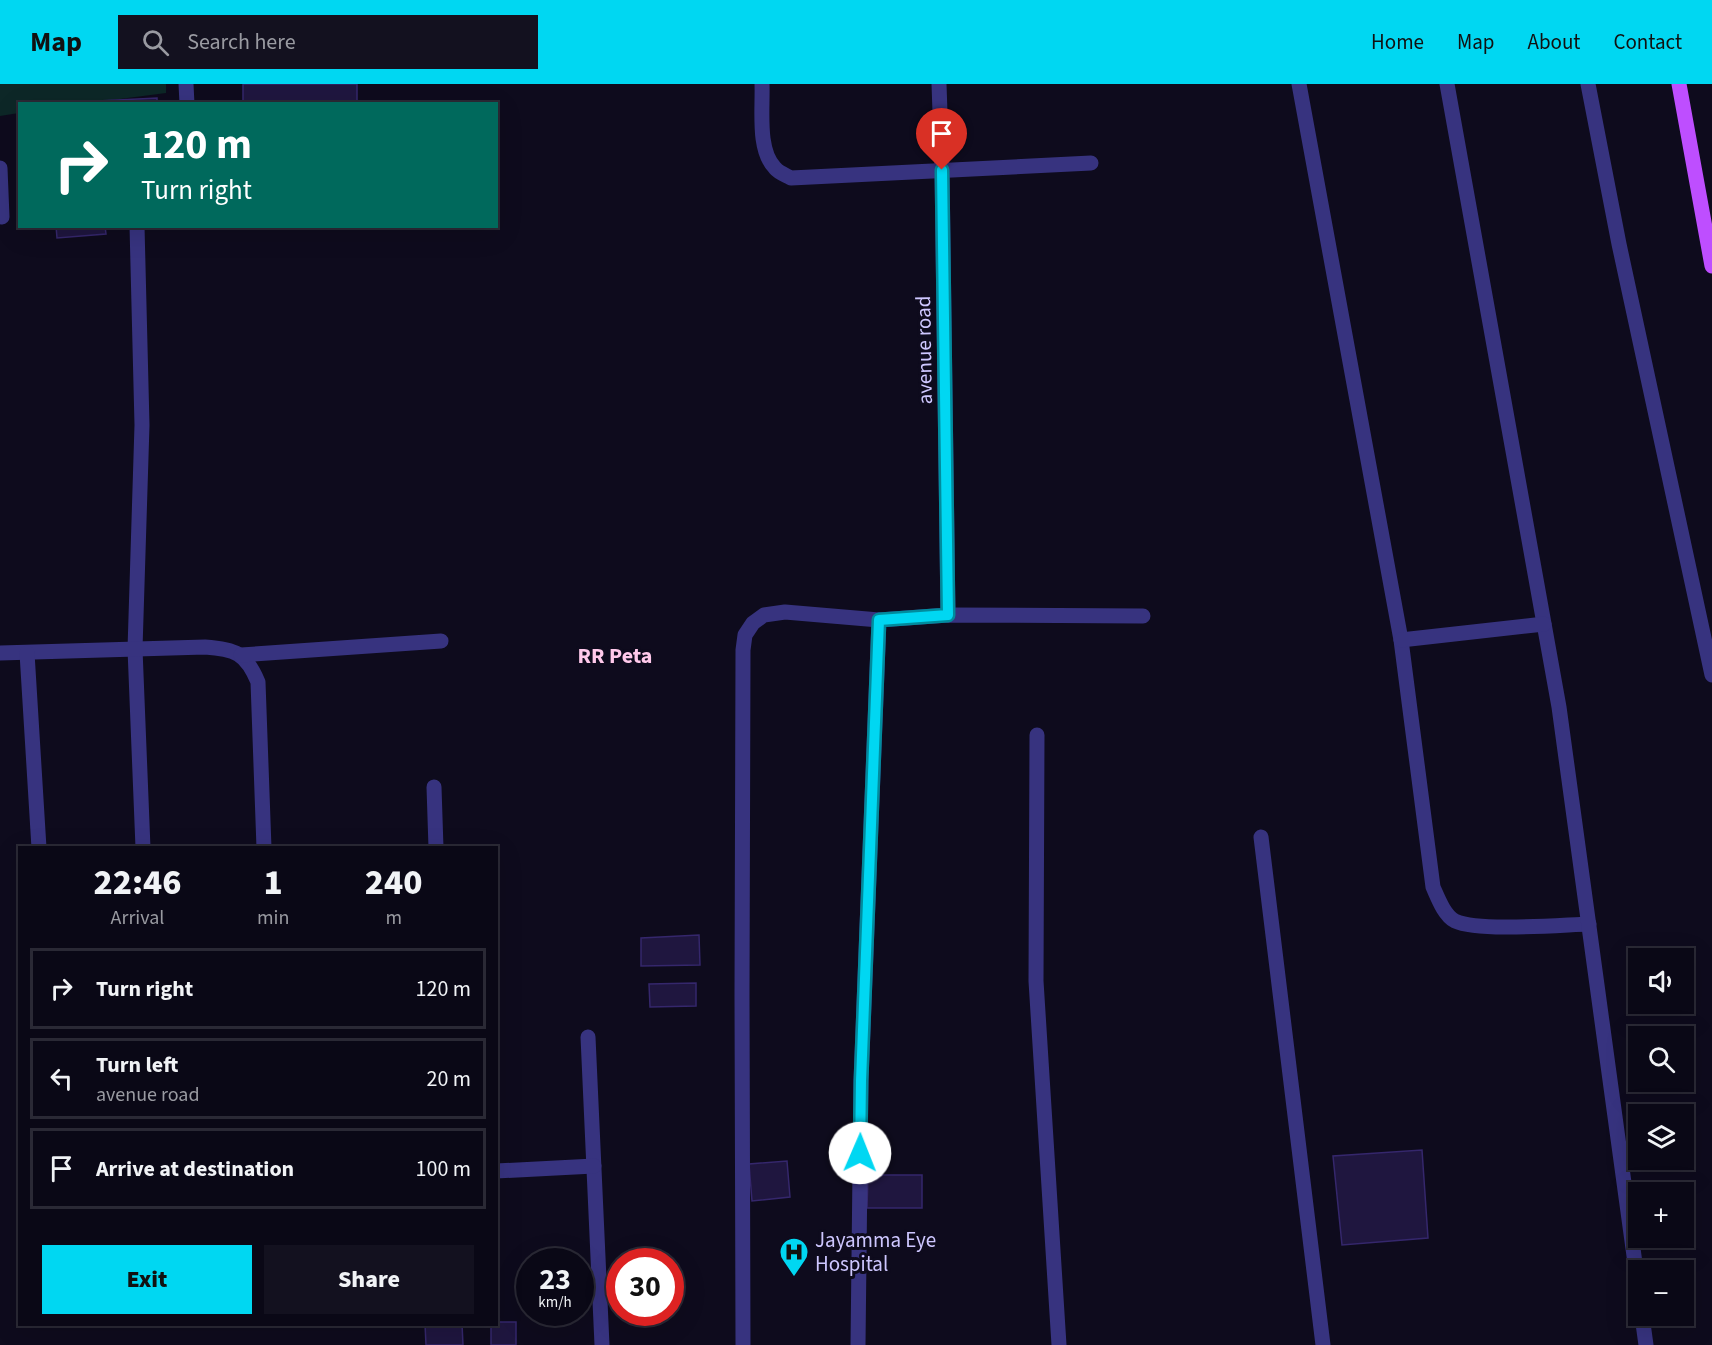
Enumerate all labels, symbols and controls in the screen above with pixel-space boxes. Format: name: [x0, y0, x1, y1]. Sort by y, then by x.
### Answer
search box: [118, 15, 538, 69]
text: Map: [30, 22, 82, 62]
icon: search: [139, 26, 172, 59]
text: Search here: [187, 26, 296, 58]
text: Home: [1371, 27, 1424, 57]
text: Map: [1457, 27, 1495, 57]
text: About: [1528, 27, 1580, 57]
text: Contact: [1613, 27, 1682, 57]
pin: [916, 108, 967, 170]
text: 120 m: [141, 115, 252, 175]
icon: arrive: [925, 117, 958, 150]
icon: right: [42, 126, 120, 204]
text: Turn right: [141, 171, 252, 210]
street label: avenue road: [908, 295, 940, 405]
district label: RR Peta: [578, 640, 652, 672]
text: 22:46: [93, 857, 182, 908]
text: 1: [264, 857, 283, 908]
text: 240: [365, 857, 423, 908]
text: Arrival: [111, 904, 164, 932]
text: min: [257, 904, 289, 932]
text: m: [385, 904, 402, 932]
map controls: [1628, 948, 1694, 1326]
button: sound: [1628, 948, 1694, 1014]
icon: right: [45, 972, 78, 1005]
text: Turn right: [96, 973, 193, 1005]
text: 120 m: [416, 973, 471, 1005]
button: search: [1628, 1026, 1694, 1092]
text: Turn left: [96, 1049, 178, 1081]
icon: left: [45, 1062, 78, 1095]
text: 20 m: [426, 1063, 471, 1095]
text: avenue road: [96, 1081, 200, 1109]
button: layers: [1628, 1104, 1694, 1170]
position arrow: [828, 1121, 892, 1185]
icon: arrive: [45, 1152, 78, 1185]
text: Arrive at destination: [96, 1153, 294, 1185]
text: 100 m: [416, 1153, 471, 1185]
button: +: [1628, 1182, 1694, 1248]
place label: Jayamma Eye Hospital: [815, 1225, 936, 1279]
hospital icon: Jayamma Eye Hospital: [778, 1236, 810, 1278]
button: Exit: [42, 1245, 252, 1314]
button: Share: [264, 1245, 474, 1314]
speed limit sign: 30: [606, 1248, 684, 1326]
text: 23: [539, 1258, 571, 1301]
button: −: [1628, 1260, 1694, 1326]
text: km/h: [538, 1292, 572, 1313]

